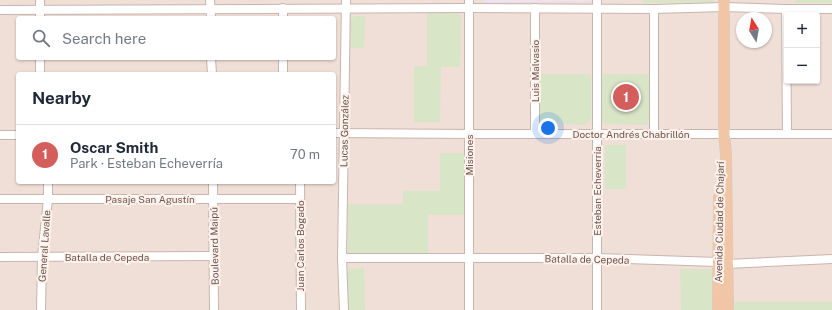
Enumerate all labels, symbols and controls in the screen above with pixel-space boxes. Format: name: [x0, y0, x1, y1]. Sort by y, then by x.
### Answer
north arrow: [736, 12, 772, 48]
map controls: [784, 12, 820, 84]
button: +: [784, 12, 820, 48]
search box: [16, 16, 336, 60]
icon: search: [30, 27, 52, 49]
text: Search here: [62, 30, 146, 47]
street label: Luis Malvasio: [529, 39, 541, 102]
button: −: [784, 48, 820, 84]
pin: 1: [613, 82, 639, 112]
text: Nearby: [32, 88, 91, 108]
street label: Lucas González: [337, 95, 351, 167]
your location: [538, 118, 558, 138]
street label: Doctor Andrés Chabrillón: [572, 128, 690, 140]
street label: Misiones: [463, 135, 475, 175]
text: Oscar Smith: [70, 139, 158, 156]
street label: Esteban Echeverría: [591, 146, 603, 236]
text: 1: [42, 147, 48, 162]
text: 70 m: [290, 147, 320, 162]
text: Park · Esteban Echeverría: [70, 156, 223, 171]
street label: Avenida Ciudad de Chajarí: [712, 161, 726, 283]
street label: Pasaje San Agustín: [105, 193, 195, 205]
street label: Juan Carlos Bogado: [294, 200, 306, 292]
street label: Boulevard Maipú: [207, 207, 221, 285]
street label: General Lavalle: [36, 209, 53, 282]
street label: Batalla de Cepeda: [65, 251, 149, 263]
street label: Batalla de Cepeda: [545, 252, 629, 266]

